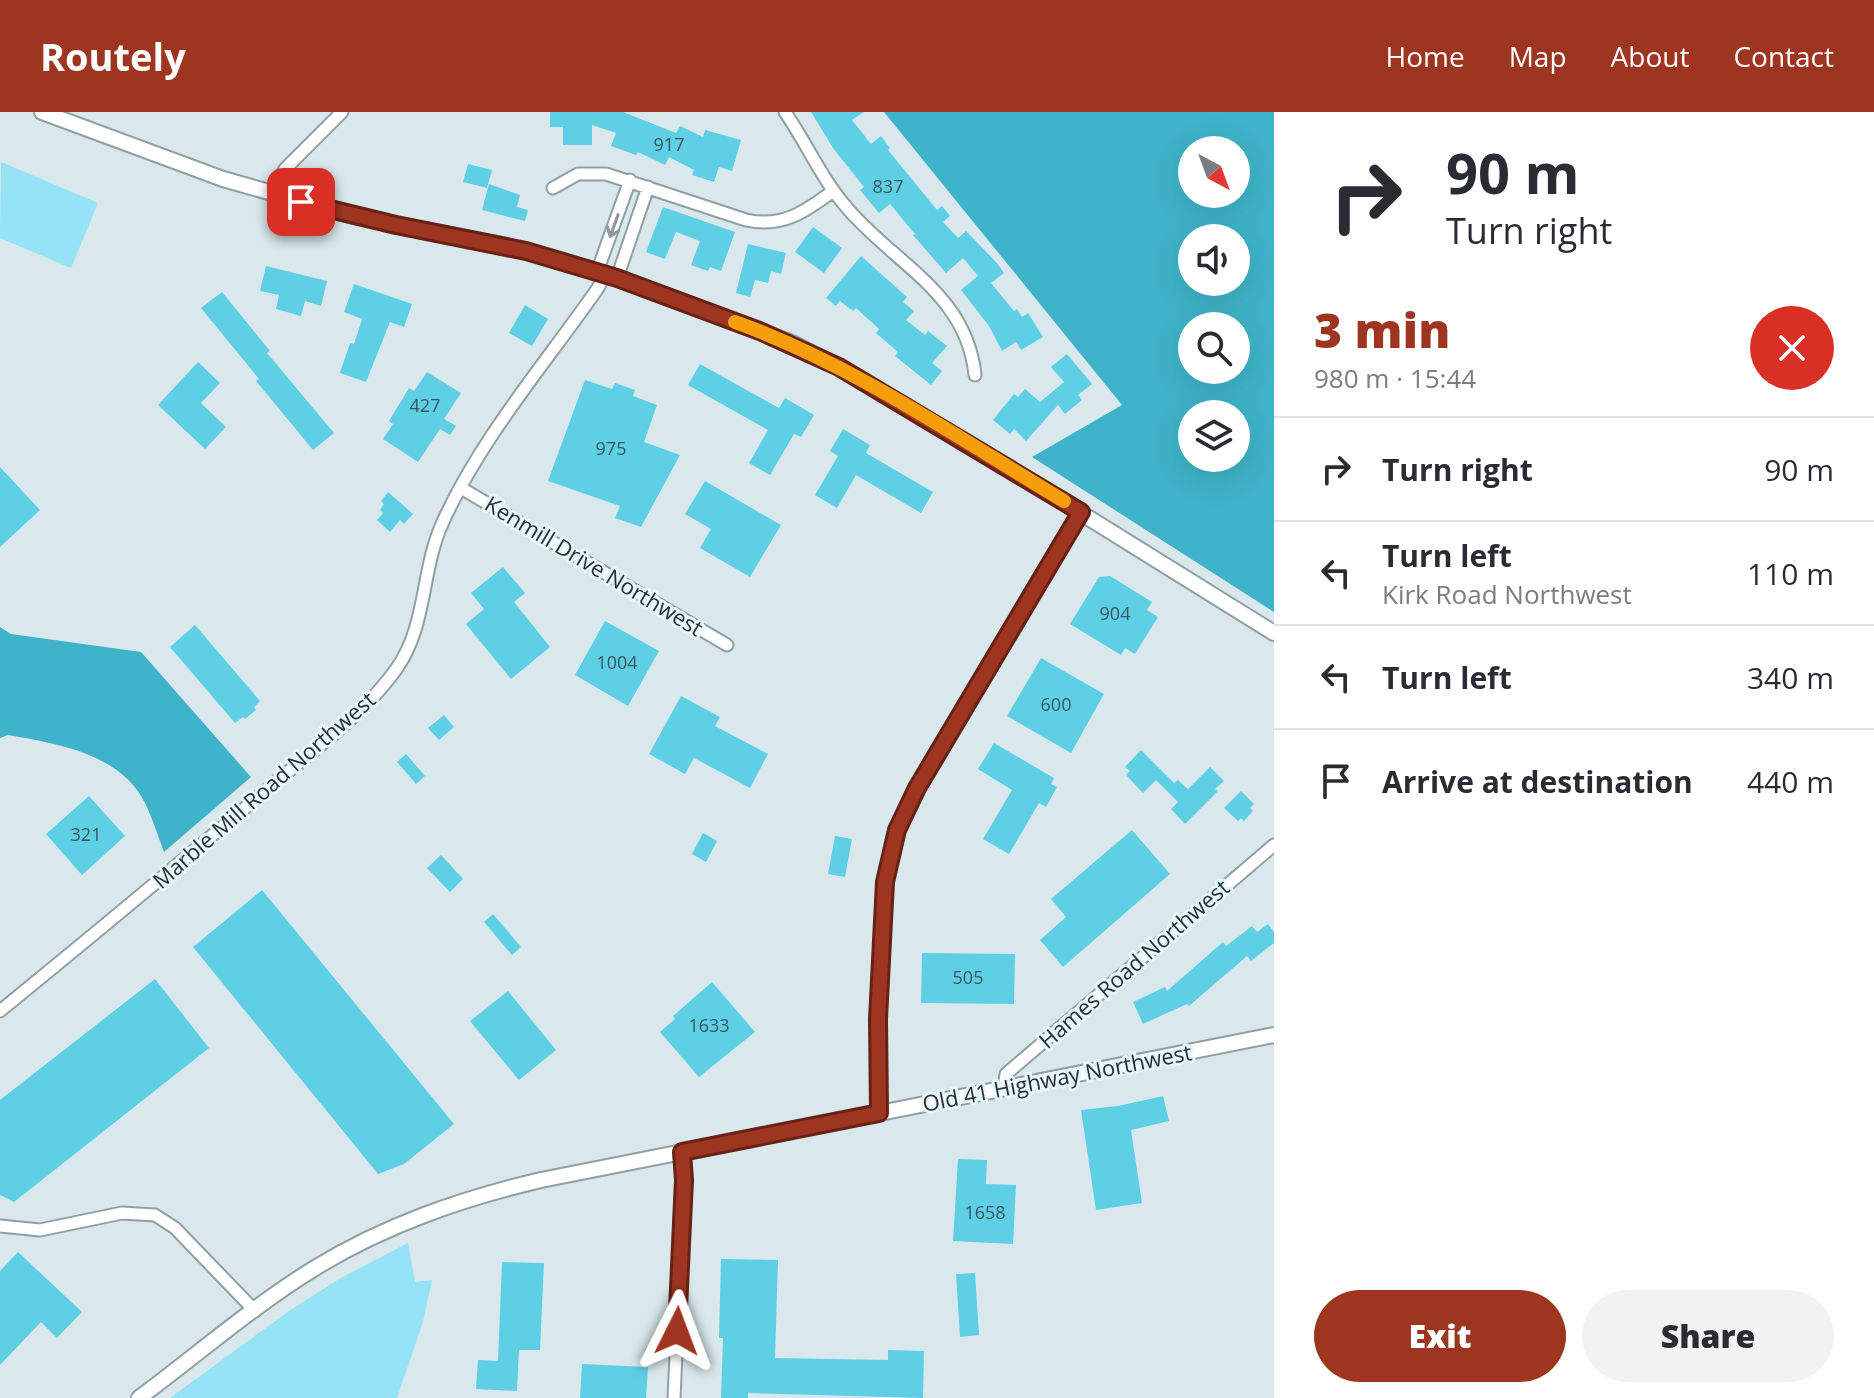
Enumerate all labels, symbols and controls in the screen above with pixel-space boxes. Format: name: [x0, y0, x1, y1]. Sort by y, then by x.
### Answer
text: Routely: [40, 30, 186, 82]
text: Home: [1386, 37, 1465, 75]
text: Map: [1509, 37, 1567, 75]
text: About: [1611, 37, 1689, 75]
text: Contact: [1733, 37, 1834, 75]
house number: 917: [654, 132, 684, 156]
text: 90 m: [1446, 134, 1580, 210]
north arrow: [1178, 136, 1250, 208]
map controls: [1178, 136, 1250, 472]
icon: right: [1314, 144, 1418, 248]
pin: [267, 168, 335, 236]
house number: 837: [873, 174, 903, 198]
icon: arrive: [279, 180, 323, 224]
text: Turn right: [1446, 206, 1612, 255]
one-way arrow: [605, 213, 620, 238]
button: sound: [1178, 224, 1250, 296]
text: 3 min: [1314, 297, 1450, 362]
button: close: [1750, 306, 1834, 390]
button: search: [1178, 312, 1250, 384]
text: 980 m · 15:44: [1314, 360, 1476, 396]
house number: 427: [410, 393, 440, 417]
button: layers: [1178, 400, 1250, 472]
house number: 975: [596, 436, 626, 460]
icon: right: [1314, 447, 1358, 491]
text: Turn right: [1382, 449, 1533, 490]
text: 90 m: [1764, 449, 1834, 490]
street label: Kenmill Drive Northwest: [480, 488, 709, 642]
text: Turn left: [1382, 535, 1512, 576]
icon: left: [1314, 551, 1358, 595]
text: 110 m: [1747, 553, 1834, 594]
text: Kirk Road Northwest: [1382, 576, 1632, 612]
house number: 904: [1100, 601, 1130, 625]
house number: 1004: [596, 650, 638, 674]
icon: left: [1314, 655, 1358, 699]
text: Turn left: [1382, 657, 1512, 698]
text: 340 m: [1747, 657, 1834, 698]
street label: Marble Mill Road Northwest: [145, 684, 381, 894]
house number: 600: [1041, 692, 1071, 716]
icon: arrive: [1314, 759, 1358, 803]
text: Arrive at destination: [1382, 761, 1693, 802]
text: 440 m: [1747, 761, 1834, 802]
house number: 321: [71, 822, 101, 846]
street label: Hames Road Northwest: [1032, 872, 1235, 1054]
house number: 505: [953, 965, 983, 989]
house number: 1633: [688, 1013, 730, 1037]
street label: Old 41 Highway Northwest: [920, 1036, 1194, 1118]
house number: 1658: [964, 1200, 1006, 1224]
position arrow: [635, 1289, 719, 1373]
button: Exit: [1314, 1290, 1566, 1382]
button: Share: [1582, 1290, 1834, 1382]

